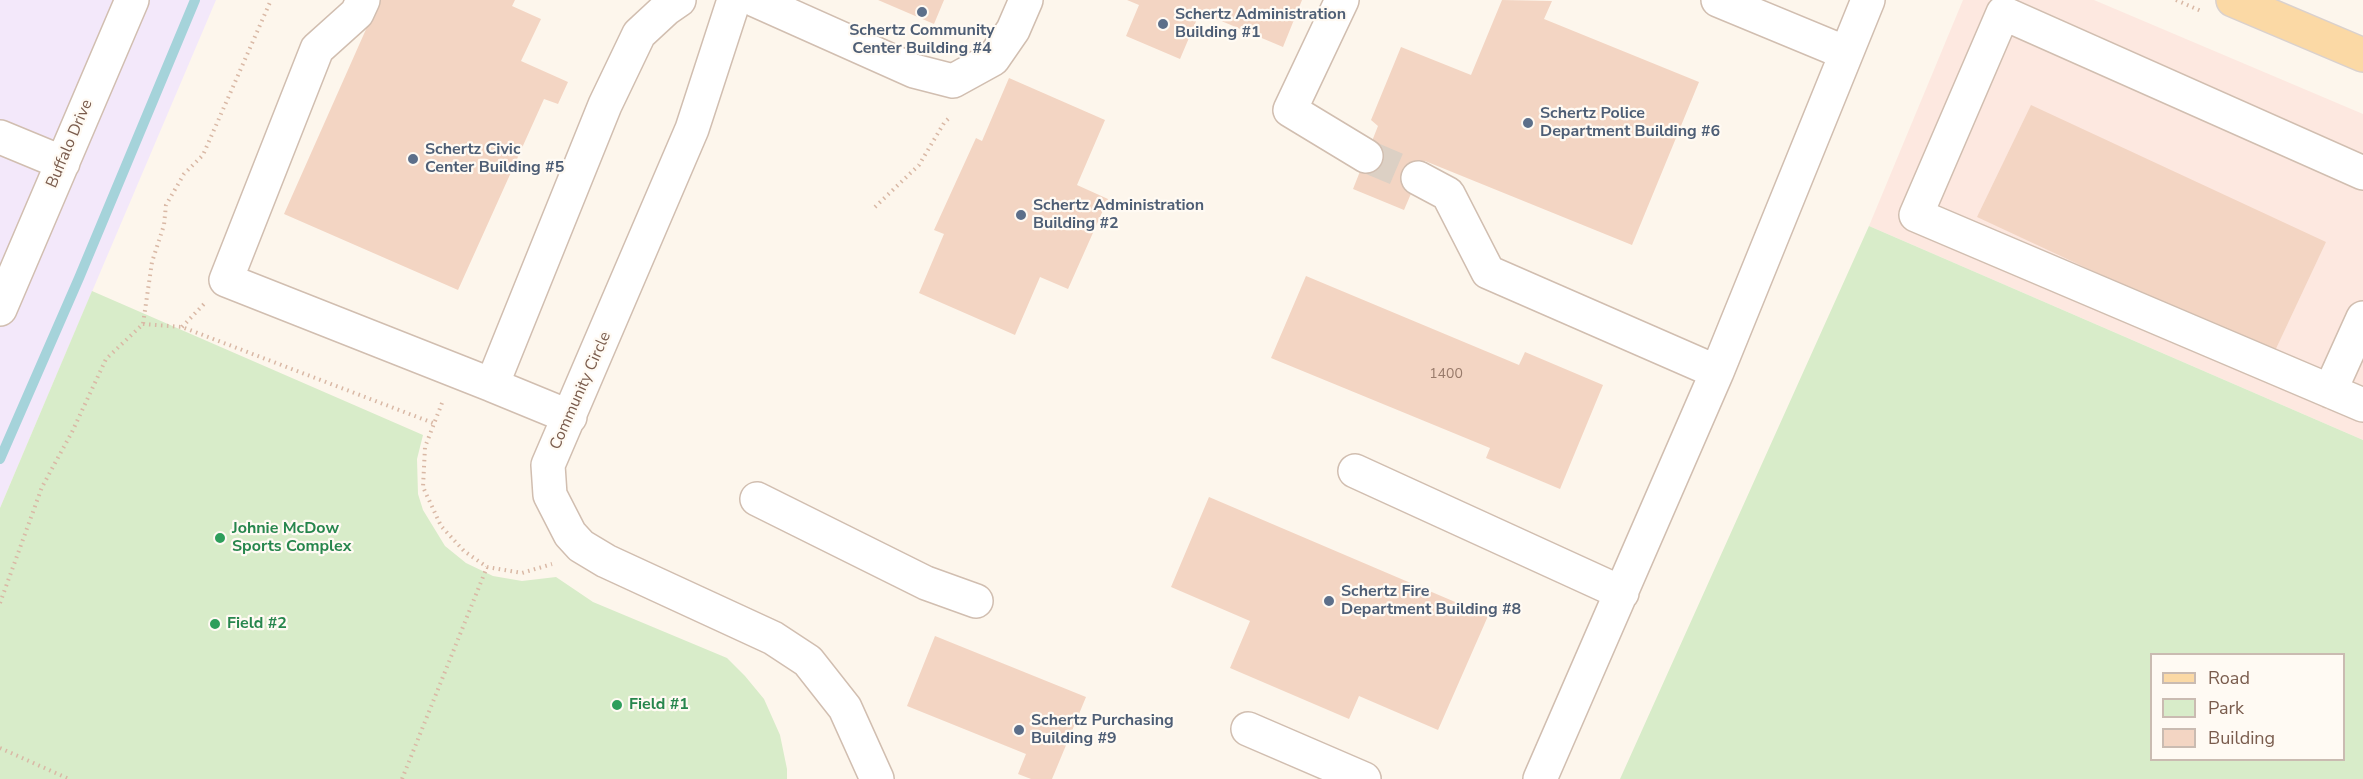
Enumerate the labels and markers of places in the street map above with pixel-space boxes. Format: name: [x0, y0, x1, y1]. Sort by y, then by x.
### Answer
marker: Schertz Community Center Building #4: [915, 5, 929, 19]
place label: Schertz Administration Building #1: [1175, 5, 1346, 43]
marker: Schertz Administration Building #1: [1156, 17, 1170, 31]
place label: Schertz Community Center Building #4: [849, 21, 995, 59]
place label: Schertz Police Department Building #6: [1540, 104, 1720, 142]
marker: Schertz Police Department Building #6: [1521, 116, 1535, 130]
place label: Schertz Civic Center Building #5: [425, 140, 564, 178]
marker: Schertz Civic Center Building #5: [406, 152, 420, 166]
place label: Schertz Administration Building #2: [1033, 196, 1204, 234]
marker: Schertz Administration Building #2: [1014, 208, 1028, 222]
place label: Johnie McDow Sports Complex: [232, 519, 351, 557]
marker: Johnie McDow Sports Complex: [213, 531, 227, 545]
place label: Schertz Fire Department Building #8: [1341, 582, 1521, 620]
marker: Schertz Fire Department Building #8: [1322, 594, 1336, 608]
place label: Field #2: [227, 614, 287, 634]
marker: Field #2: [208, 617, 222, 631]
place label: Field #1: [629, 695, 689, 715]
marker: Field #1: [610, 698, 624, 712]
place label: Schertz Purchasing Building #9: [1031, 711, 1174, 749]
marker: Schertz Purchasing Building #9: [1012, 723, 1026, 737]

